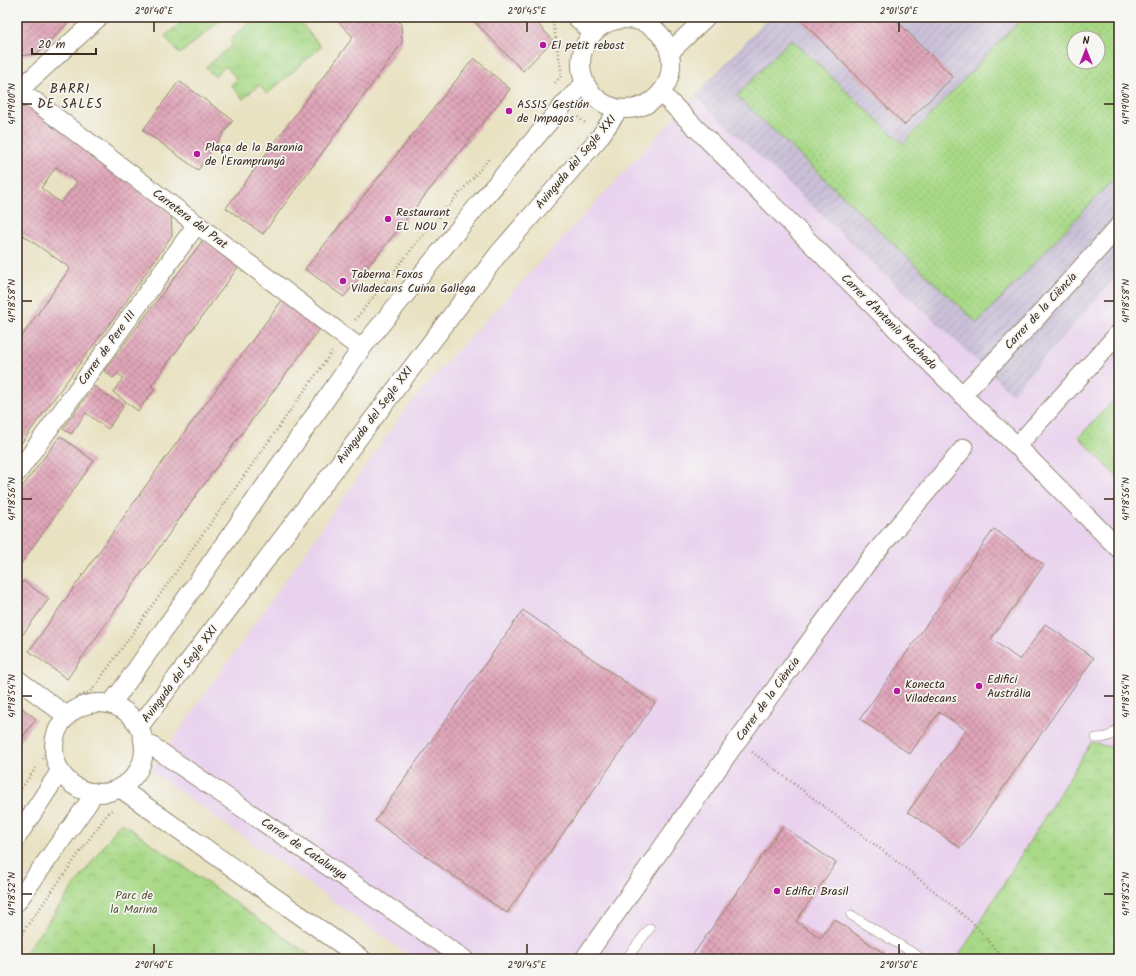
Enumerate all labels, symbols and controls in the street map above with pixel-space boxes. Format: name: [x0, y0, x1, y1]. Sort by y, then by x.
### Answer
text: 2°01'40"E: [135, 3, 174, 19]
text: 2°01'45"E: [508, 3, 548, 19]
text: 2°01'50"E: [880, 3, 919, 19]
scale bar: [32, 30, 96, 56]
north arrow: [1066, 30, 1106, 70]
text: N: [1083, 32, 1090, 50]
text: 20 m: [38, 35, 66, 54]
place label: El petit rebost: [551, 36, 625, 55]
marker: El petit rebost: [538, 40, 548, 50]
district label: BARRI DE SALES: [37, 79, 103, 115]
text: 41°19'00"N: [4, 83, 20, 125]
text: 41°19'00"N: [1118, 83, 1134, 125]
place label: ASSIS Gestión de Impagos: [517, 95, 589, 128]
marker: ASSIS Gestión de Impagos: [504, 106, 514, 116]
street label: Avinguda del Segle XXI: [531, 110, 621, 213]
place label: Plaça de la Baronia de l'Eramprunyà: [205, 138, 303, 171]
marker: Plaça de la Baronia de l'Eramprunyà: [192, 149, 202, 159]
street label: Carretera del Prat: [148, 184, 232, 254]
place label: Restaurant EL NOU 7: [396, 203, 451, 236]
marker: Restaurant EL NOU 7: [383, 214, 393, 224]
place label: Taberna Foxos Viladecans Cuina Gallega: [351, 265, 476, 298]
street label: Carrer de la Ciència: [1000, 268, 1082, 354]
street label: Carrer d'Antonio Machado: [836, 269, 942, 375]
marker: Taberna Foxos Viladecans Cuina Gallega: [338, 276, 348, 286]
text: 41°18'58"N: [4, 279, 20, 323]
text: 41°18'58"N: [1118, 279, 1134, 323]
street label: Carrer de Pere III: [73, 306, 141, 389]
street label: Avinguda del Segle XXI: [332, 362, 418, 468]
text: 41°18'56"N: [4, 477, 20, 521]
text: 41°18'56"N: [1118, 477, 1134, 521]
street label: Avinguda del Segle XXI: [137, 621, 223, 727]
street label: Carrer de la Ciència: [731, 653, 805, 745]
place label: Edifici Austràlia: [987, 670, 1031, 703]
text: 41°18'54"N: [4, 674, 20, 718]
text: 41°18'54"N: [1118, 674, 1134, 718]
place label: Konecta Viladecans: [905, 675, 957, 708]
marker: Edifici Austràlia: [974, 681, 984, 691]
marker: Konecta Viladecans: [892, 686, 902, 696]
street label: Carrer de Catalunya: [257, 813, 351, 885]
text: 41°18'52"N: [4, 872, 20, 916]
text: 41°18'52"N: [1118, 872, 1134, 916]
place label: Edifici Brasil: [785, 882, 848, 901]
park label: Parc de la Marina: [110, 886, 158, 919]
marker: Edifici Brasil: [772, 886, 782, 896]
text: 2°01'40"E: [135, 957, 174, 973]
text: 2°01'45"E: [508, 957, 548, 973]
text: 2°01'50"E: [880, 957, 919, 973]

